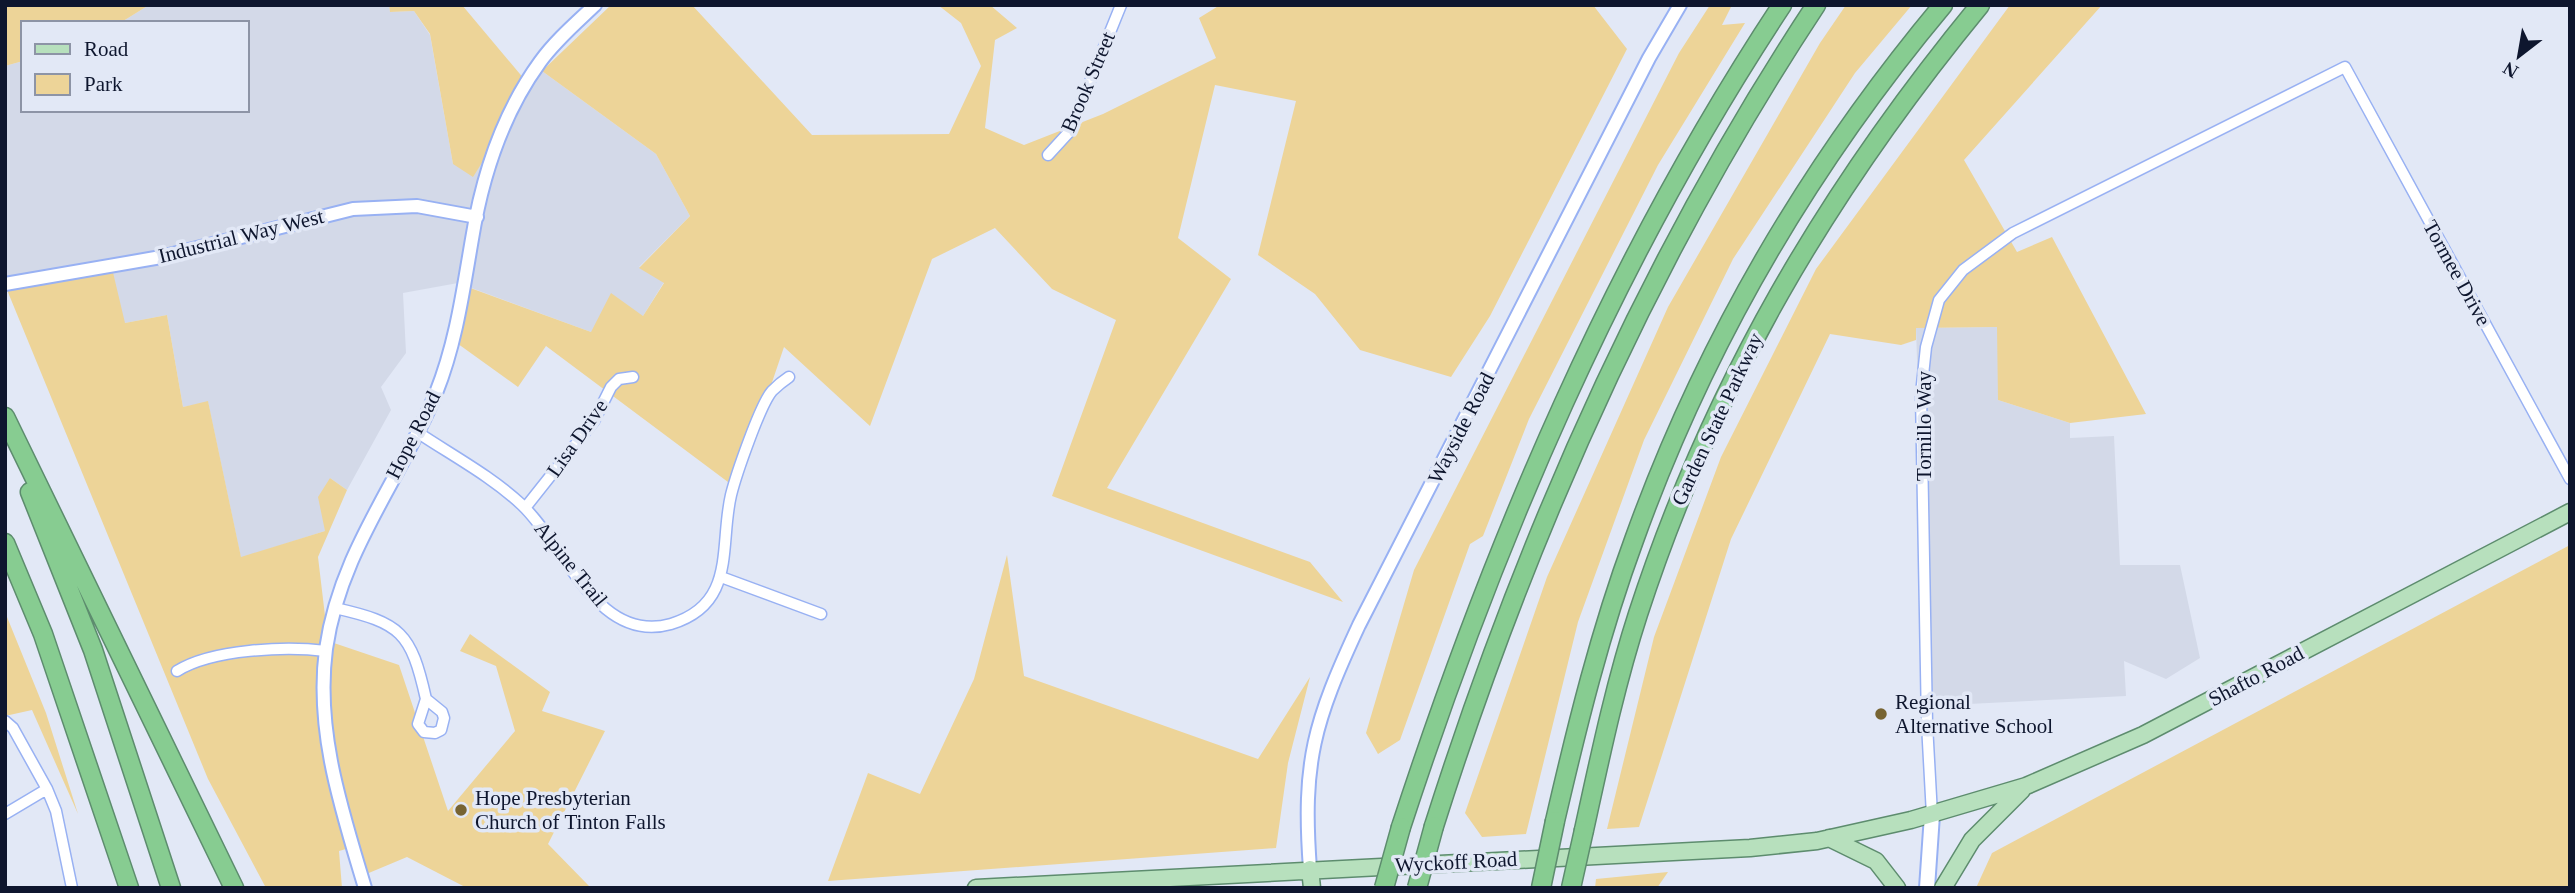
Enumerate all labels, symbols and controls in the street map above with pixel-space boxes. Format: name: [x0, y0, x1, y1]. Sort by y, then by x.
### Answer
legend: [21, 21, 248, 112]
north arrow: [2484, 21, 2554, 91]
street label: Brook Street: [1056, 28, 1120, 136]
text: Road: [84, 37, 129, 61]
text: N: [2499, 57, 2522, 83]
text: Park: [84, 72, 123, 96]
street label: Industrial Way West: [156, 204, 326, 268]
street label: Tormee Drive: [2418, 216, 2496, 330]
street label: Garden State Parkway: [1666, 328, 1768, 509]
street label: Wayside Road: [1423, 368, 1499, 488]
street label: Tornillo Way: [1912, 370, 1936, 481]
street label: Hope Road: [381, 387, 445, 483]
street label: Lisa Drive: [542, 395, 612, 481]
street label: Alpine Trail: [530, 517, 613, 611]
street label: Shafto Road: [2204, 641, 2308, 711]
place label: Regional Alternative School: [1895, 690, 2053, 738]
marker: Regional Alternative School: [1873, 706, 1889, 722]
place label: Hope Presbyterian Church of Tinton Falls: [475, 786, 666, 834]
marker: Hope Presbyterian Church of Tinton Falls: [453, 802, 469, 818]
street label: Wyckoff Road: [1394, 847, 1518, 877]

